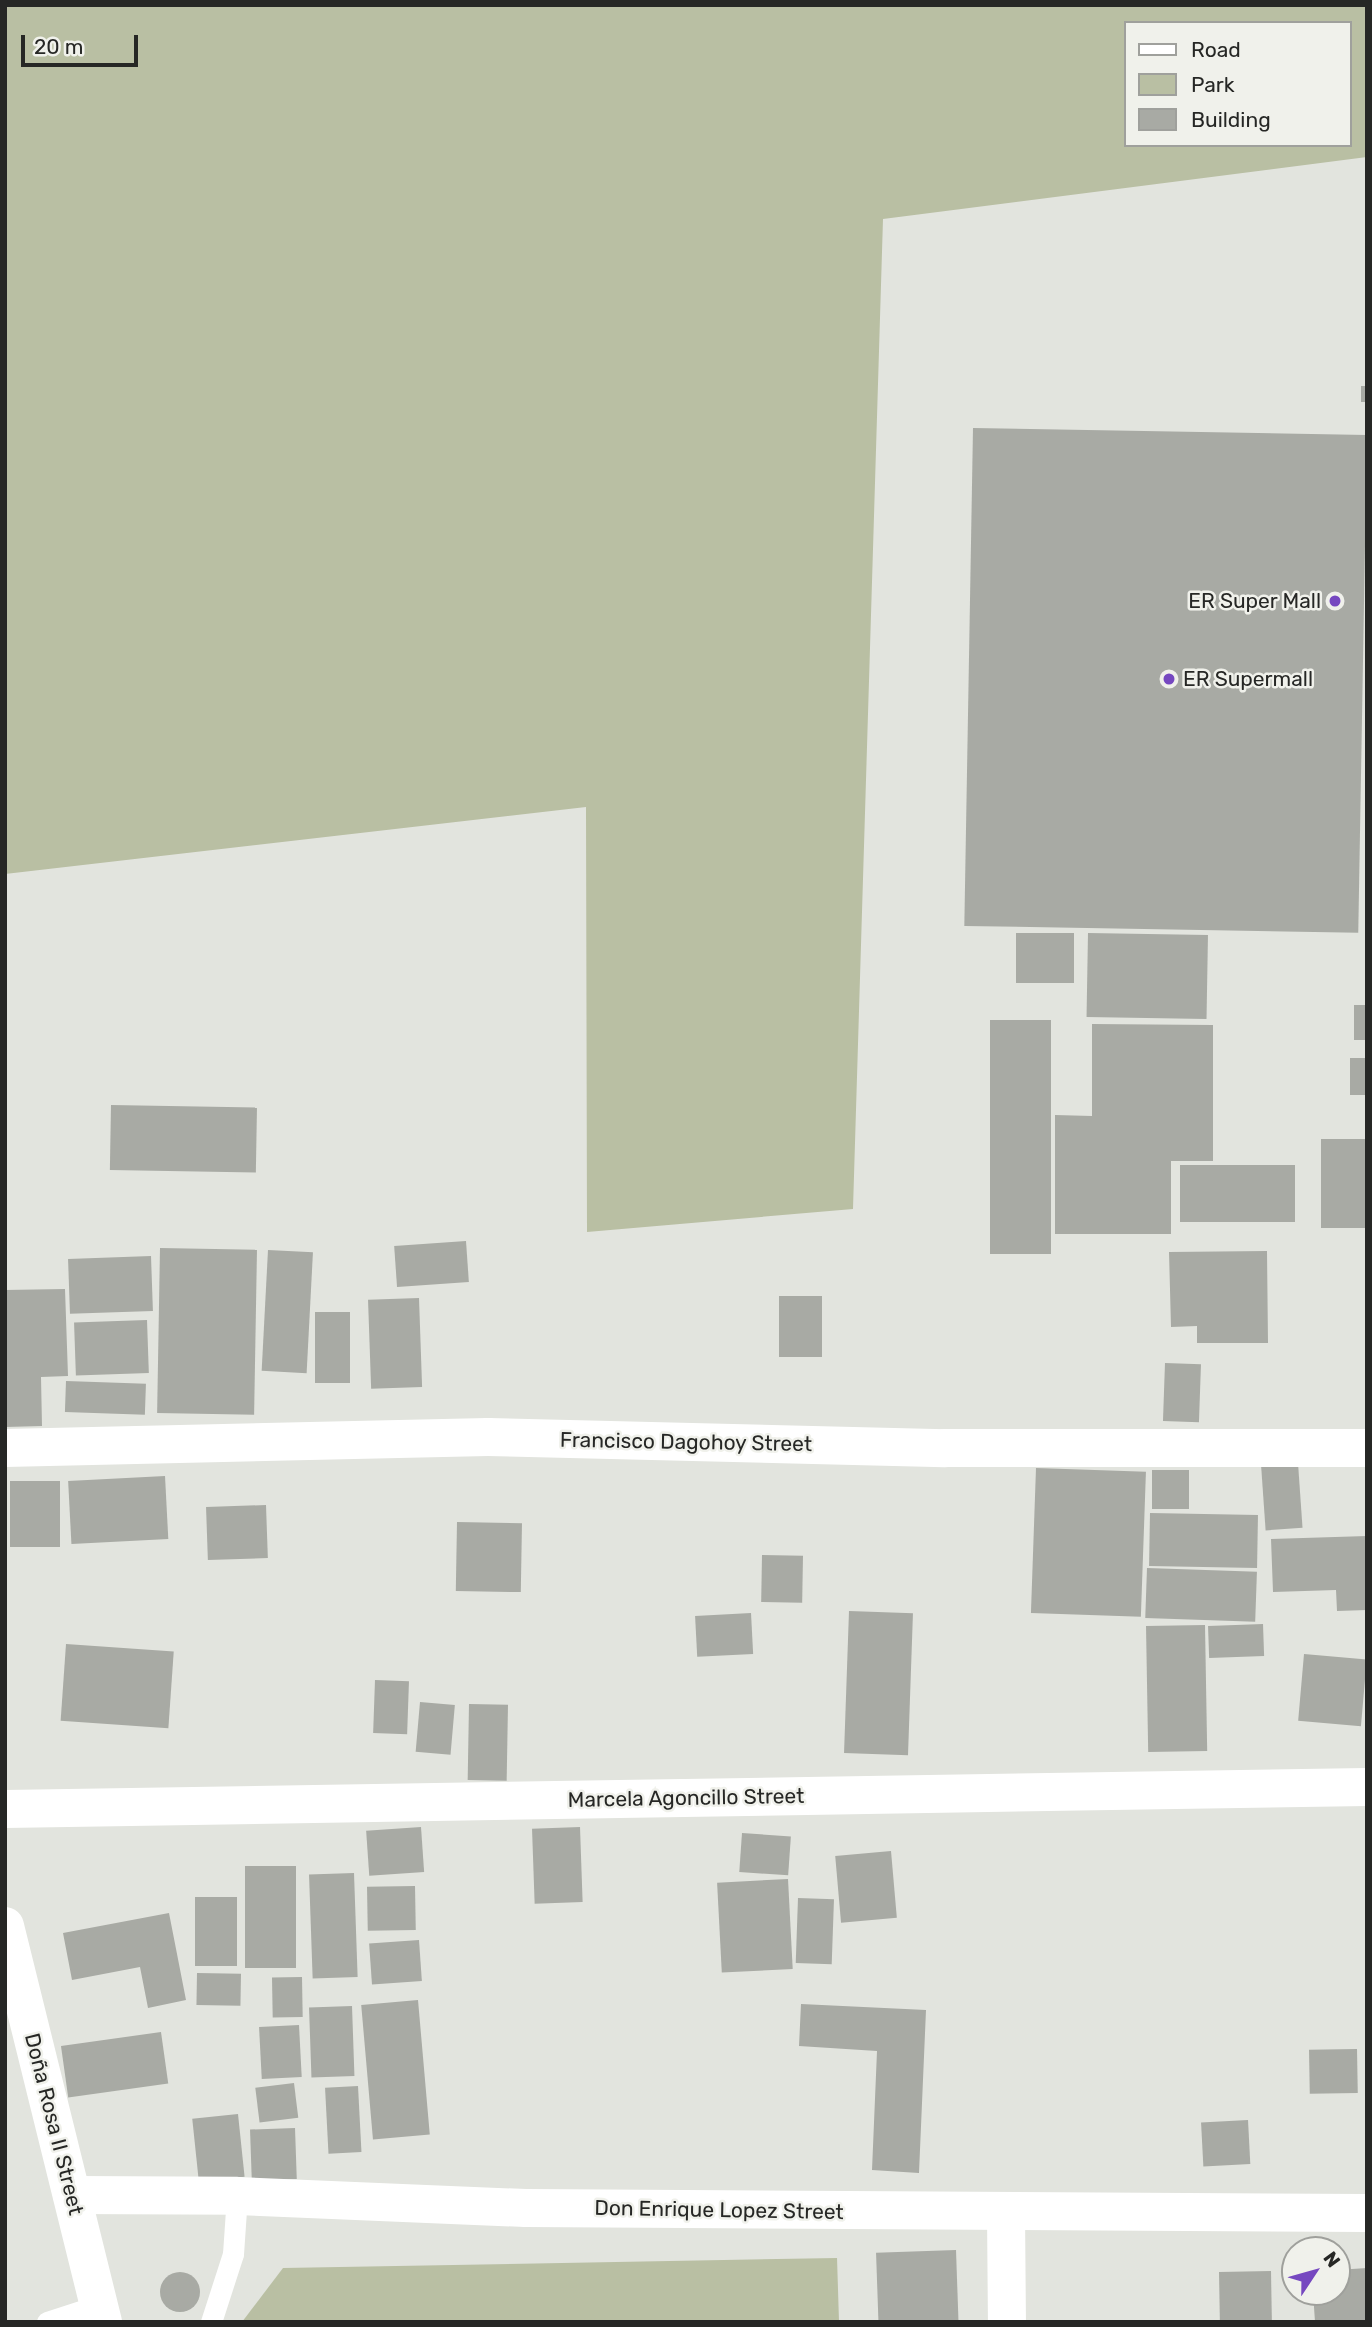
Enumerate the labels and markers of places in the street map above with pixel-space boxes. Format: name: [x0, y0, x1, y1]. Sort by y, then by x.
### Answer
place label: ER Super Mall: [1188, 588, 1321, 614]
marker: ER Super Mall: [1327, 593, 1343, 609]
place label: ER Supermall: [1183, 666, 1313, 692]
marker: ER Supermall: [1161, 671, 1177, 687]

